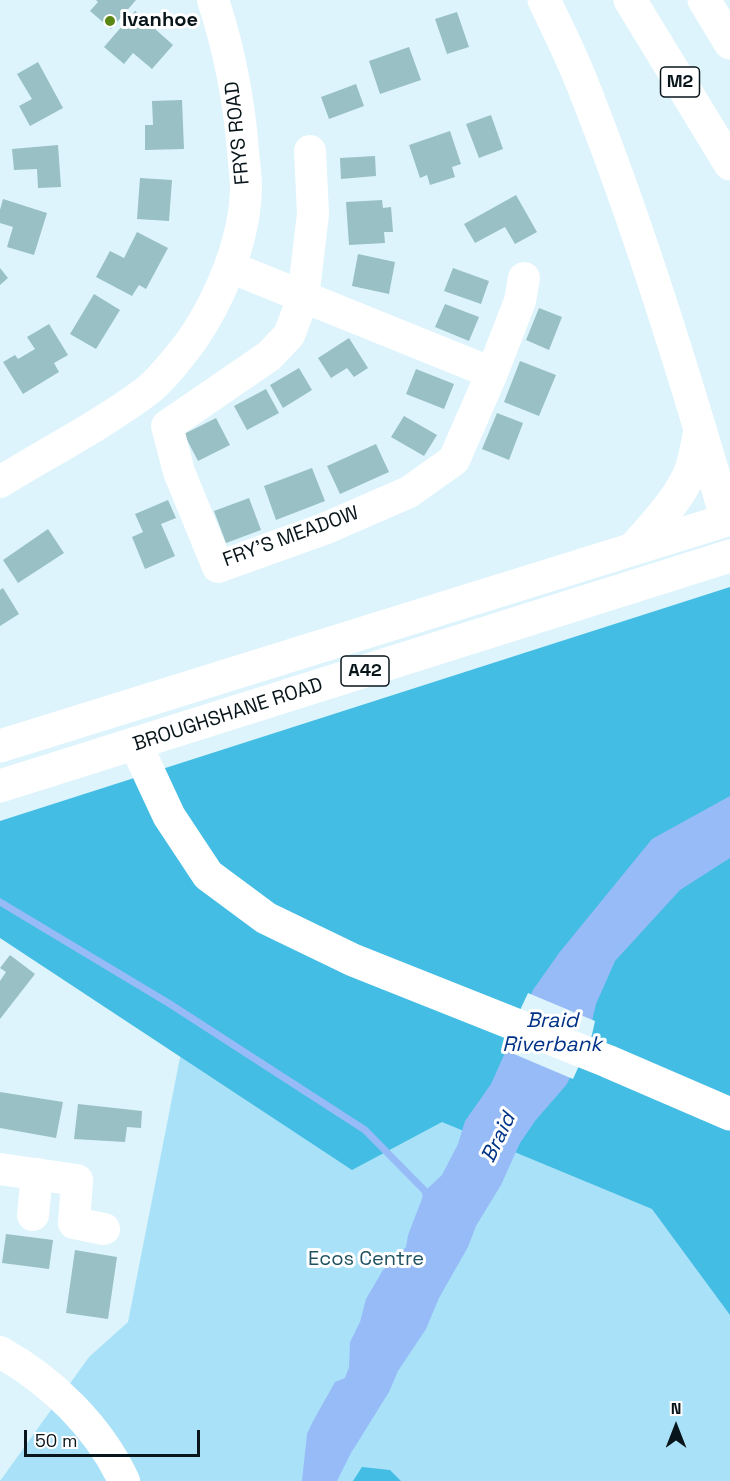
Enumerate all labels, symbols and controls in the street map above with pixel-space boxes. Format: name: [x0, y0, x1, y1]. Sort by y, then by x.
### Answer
place label: Ivanhoe: [122, 9, 198, 33]
marker: Ivanhoe: [103, 14, 117, 28]
road number: M2: [660, 67, 700, 97]
street label: FRYS ROAD: [221, 80, 255, 186]
street label: FRY'S MEADOW: [220, 501, 362, 573]
road number: A42: [341, 656, 389, 686]
street label: BROUGHSHANE ROAD: [130, 673, 326, 757]
water label: Braid Riverbank: [502, 1008, 602, 1058]
water label: Braid: [476, 1109, 522, 1167]
park label: Ecos Centre: [308, 1248, 424, 1272]
north arrow: [646, 1397, 706, 1457]
text: N: [671, 1398, 681, 1419]
scale bar: [27, 1418, 202, 1456]
text: 50 m: [35, 1429, 77, 1452]

